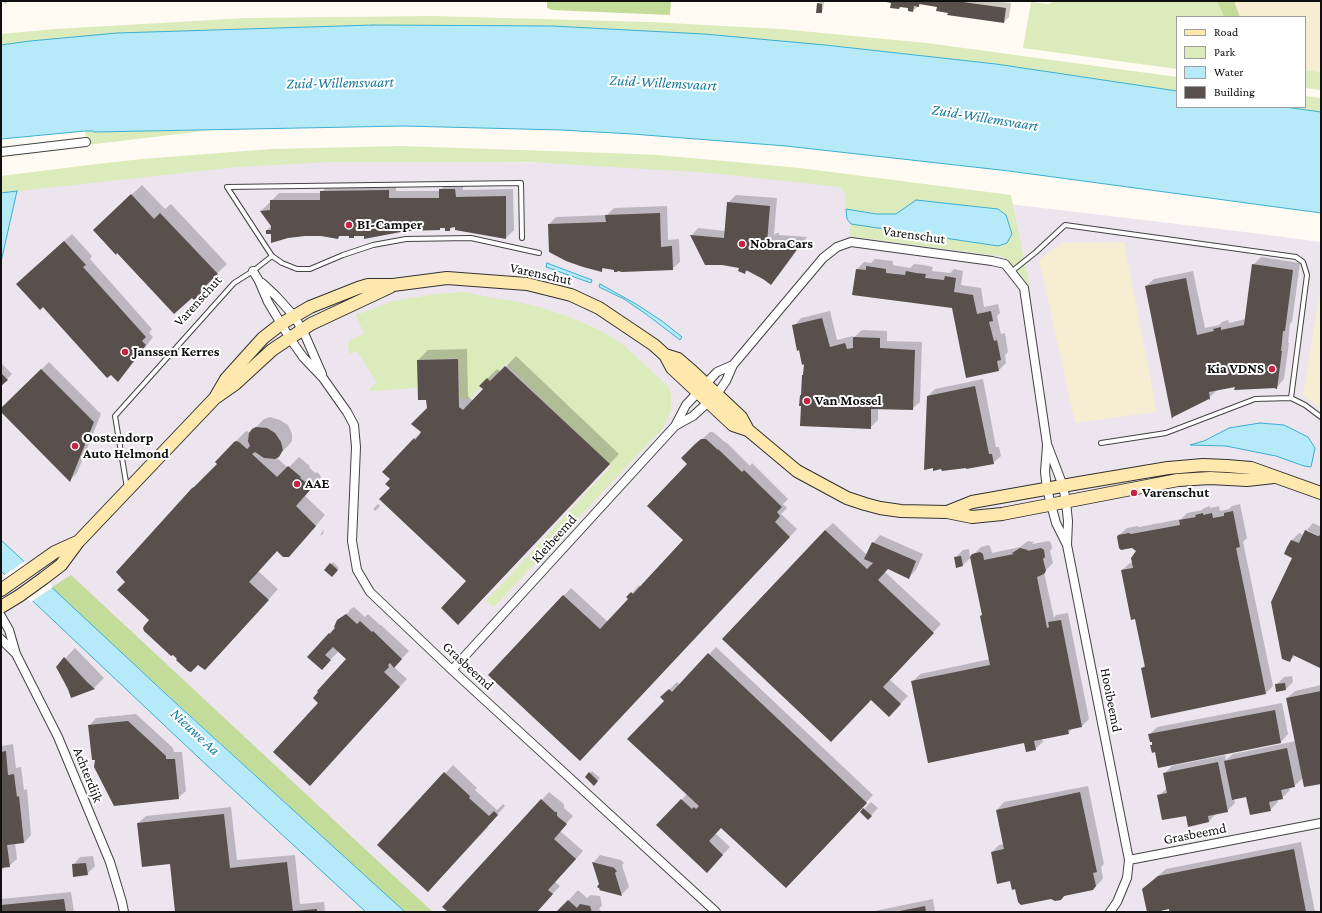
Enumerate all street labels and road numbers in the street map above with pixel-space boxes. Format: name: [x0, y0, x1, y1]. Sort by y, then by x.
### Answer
street label: Varenschut: [882, 222, 946, 248]
street label: Varenschut: [508, 259, 574, 289]
street label: Varenschut: [171, 272, 225, 330]
street label: Kleibeemd: [528, 511, 580, 567]
street label: Grasbeemd: [439, 638, 497, 694]
street label: Hooibeemd: [1097, 667, 1125, 733]
street label: Achterdijk: [69, 745, 107, 805]
street label: Grasbeemd: [1162, 820, 1228, 848]

